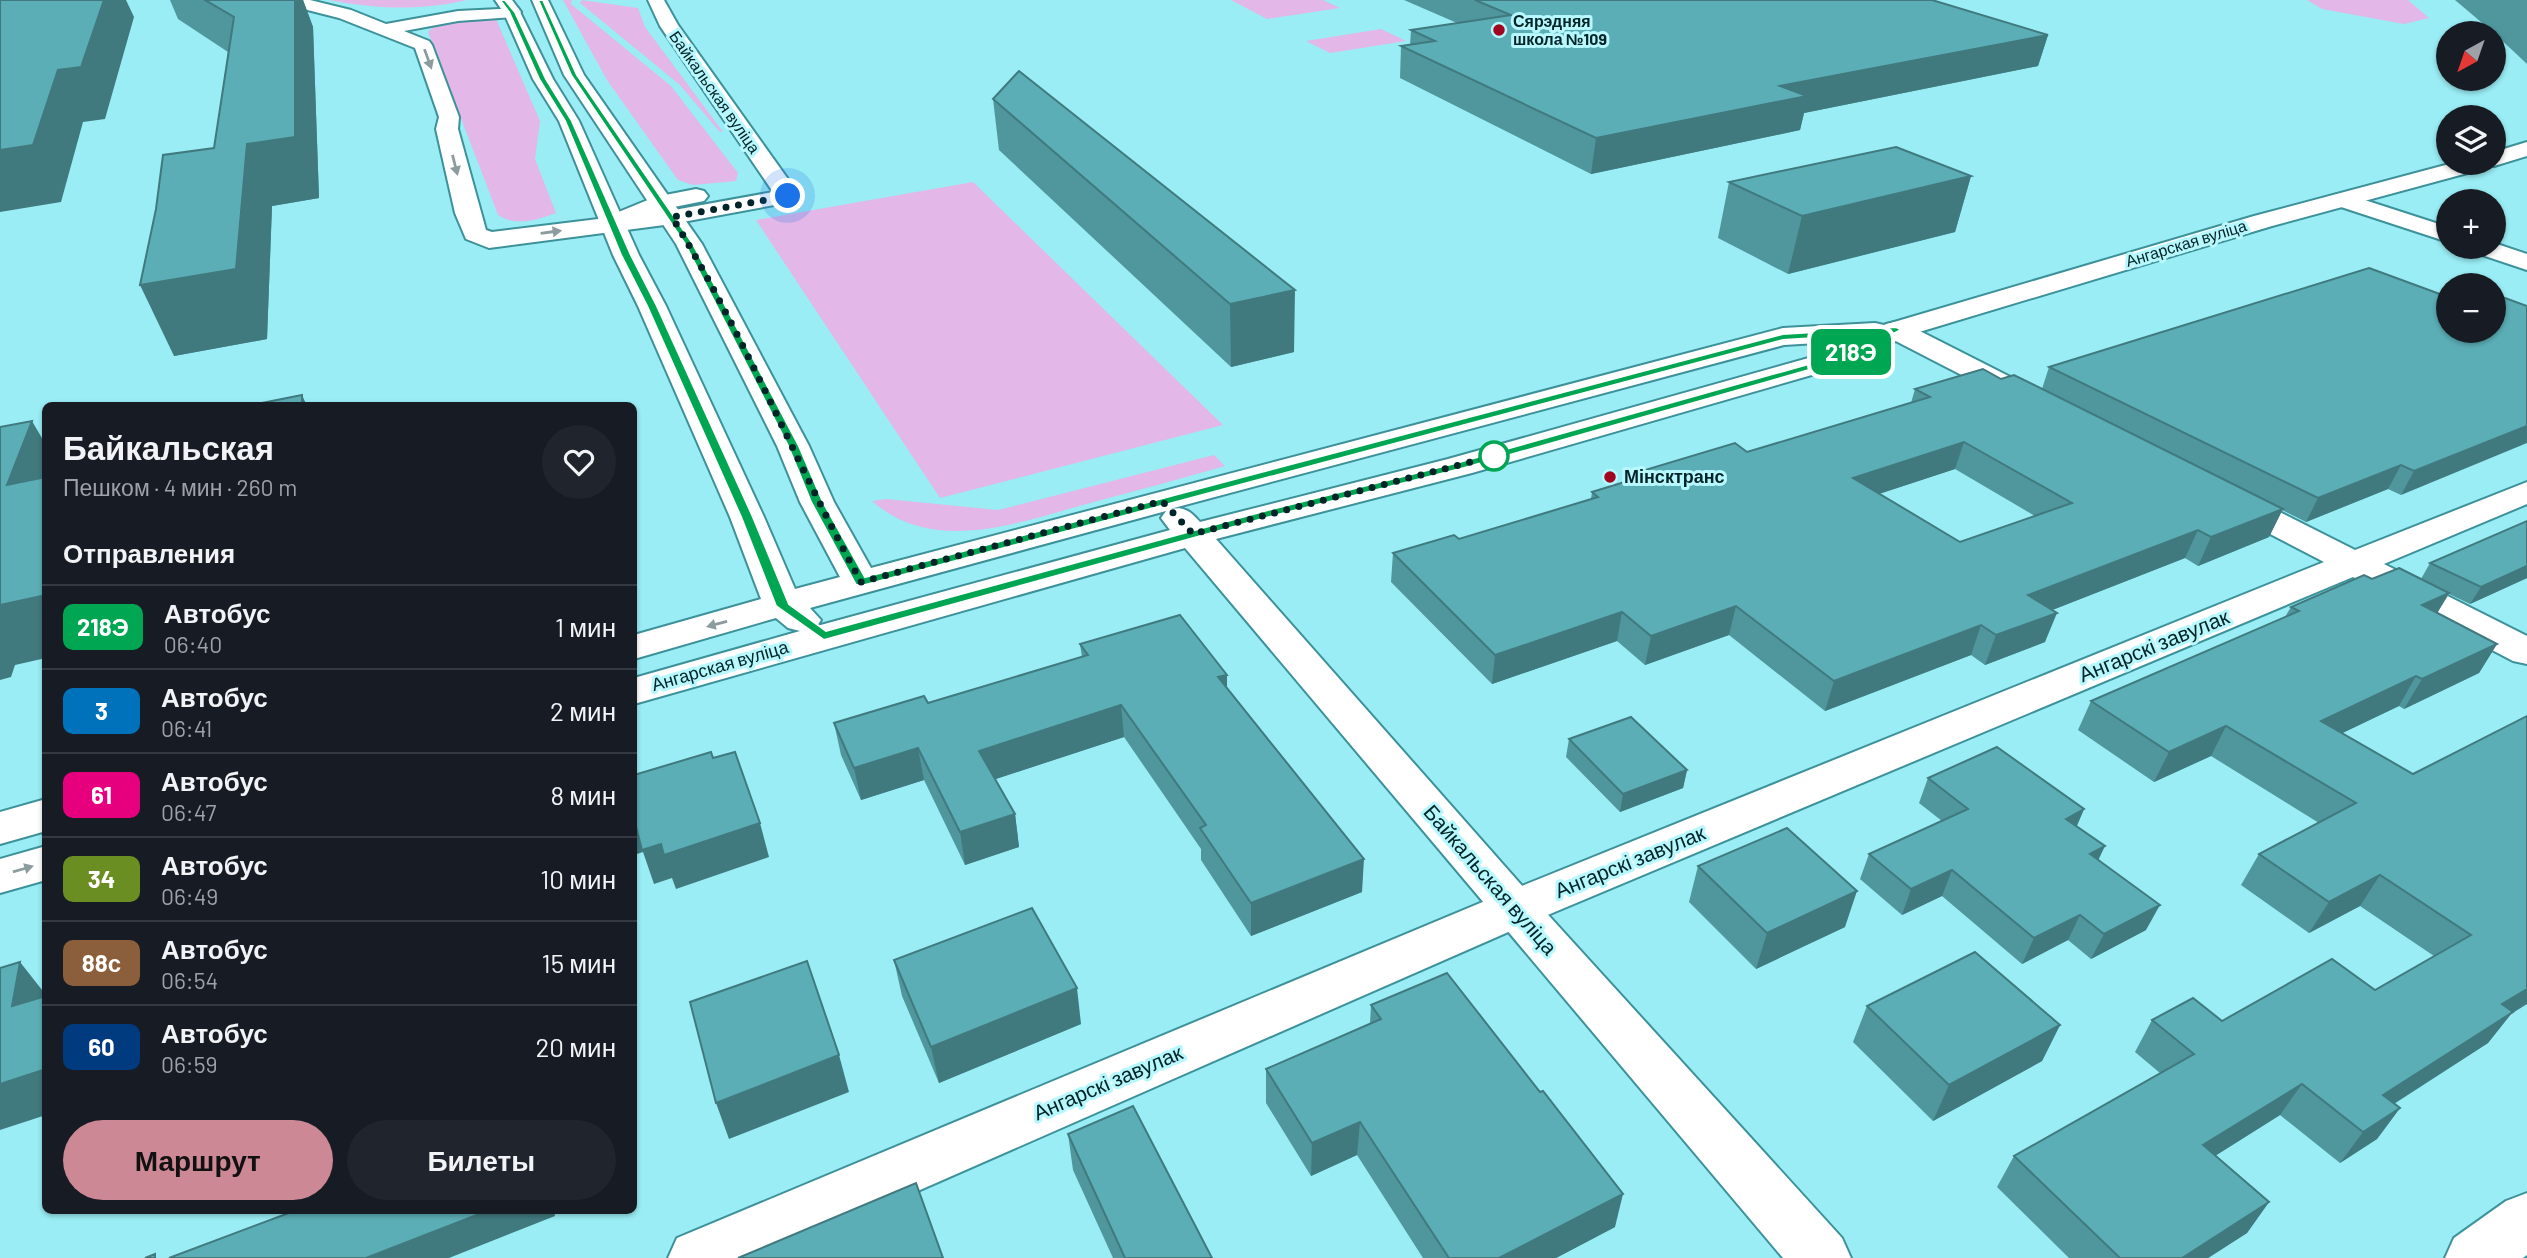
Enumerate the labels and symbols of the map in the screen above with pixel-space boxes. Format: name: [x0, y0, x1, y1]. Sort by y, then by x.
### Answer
place label: Сярэдняя школа №109: [1513, 11, 1607, 48]
north arrow: [2436, 21, 2506, 91]
marker: Сярэдняя школа №109: [1491, 22, 1507, 38]
street label: Байкальская вуліца: [666, 27, 765, 157]
one-way arrow: [423, 49, 434, 70]
one-way arrow: [450, 154, 461, 176]
your location: [770, 178, 805, 213]
street label: Ангарская вуліца: [2123, 215, 2249, 270]
one-way arrow: [540, 226, 562, 237]
line badge: 218Э: [1802, 329, 1900, 375]
unlabelled marker: [1479, 441, 1509, 471]
place label: Мінсктранс: [1624, 465, 1725, 487]
marker: Мінсктранс: [1602, 469, 1618, 485]
street label: Ангарскі завулак: [2075, 603, 2233, 686]
one-way arrow: [706, 620, 727, 630]
street label: Ангарская вуліца: [649, 635, 792, 695]
street label: Байкальская вуліца: [1419, 799, 1563, 959]
street label: Ангарскі завулак: [1551, 819, 1709, 902]
one-way arrow: [13, 864, 34, 874]
street label: Ангарскі завулак: [1029, 1039, 1187, 1124]

